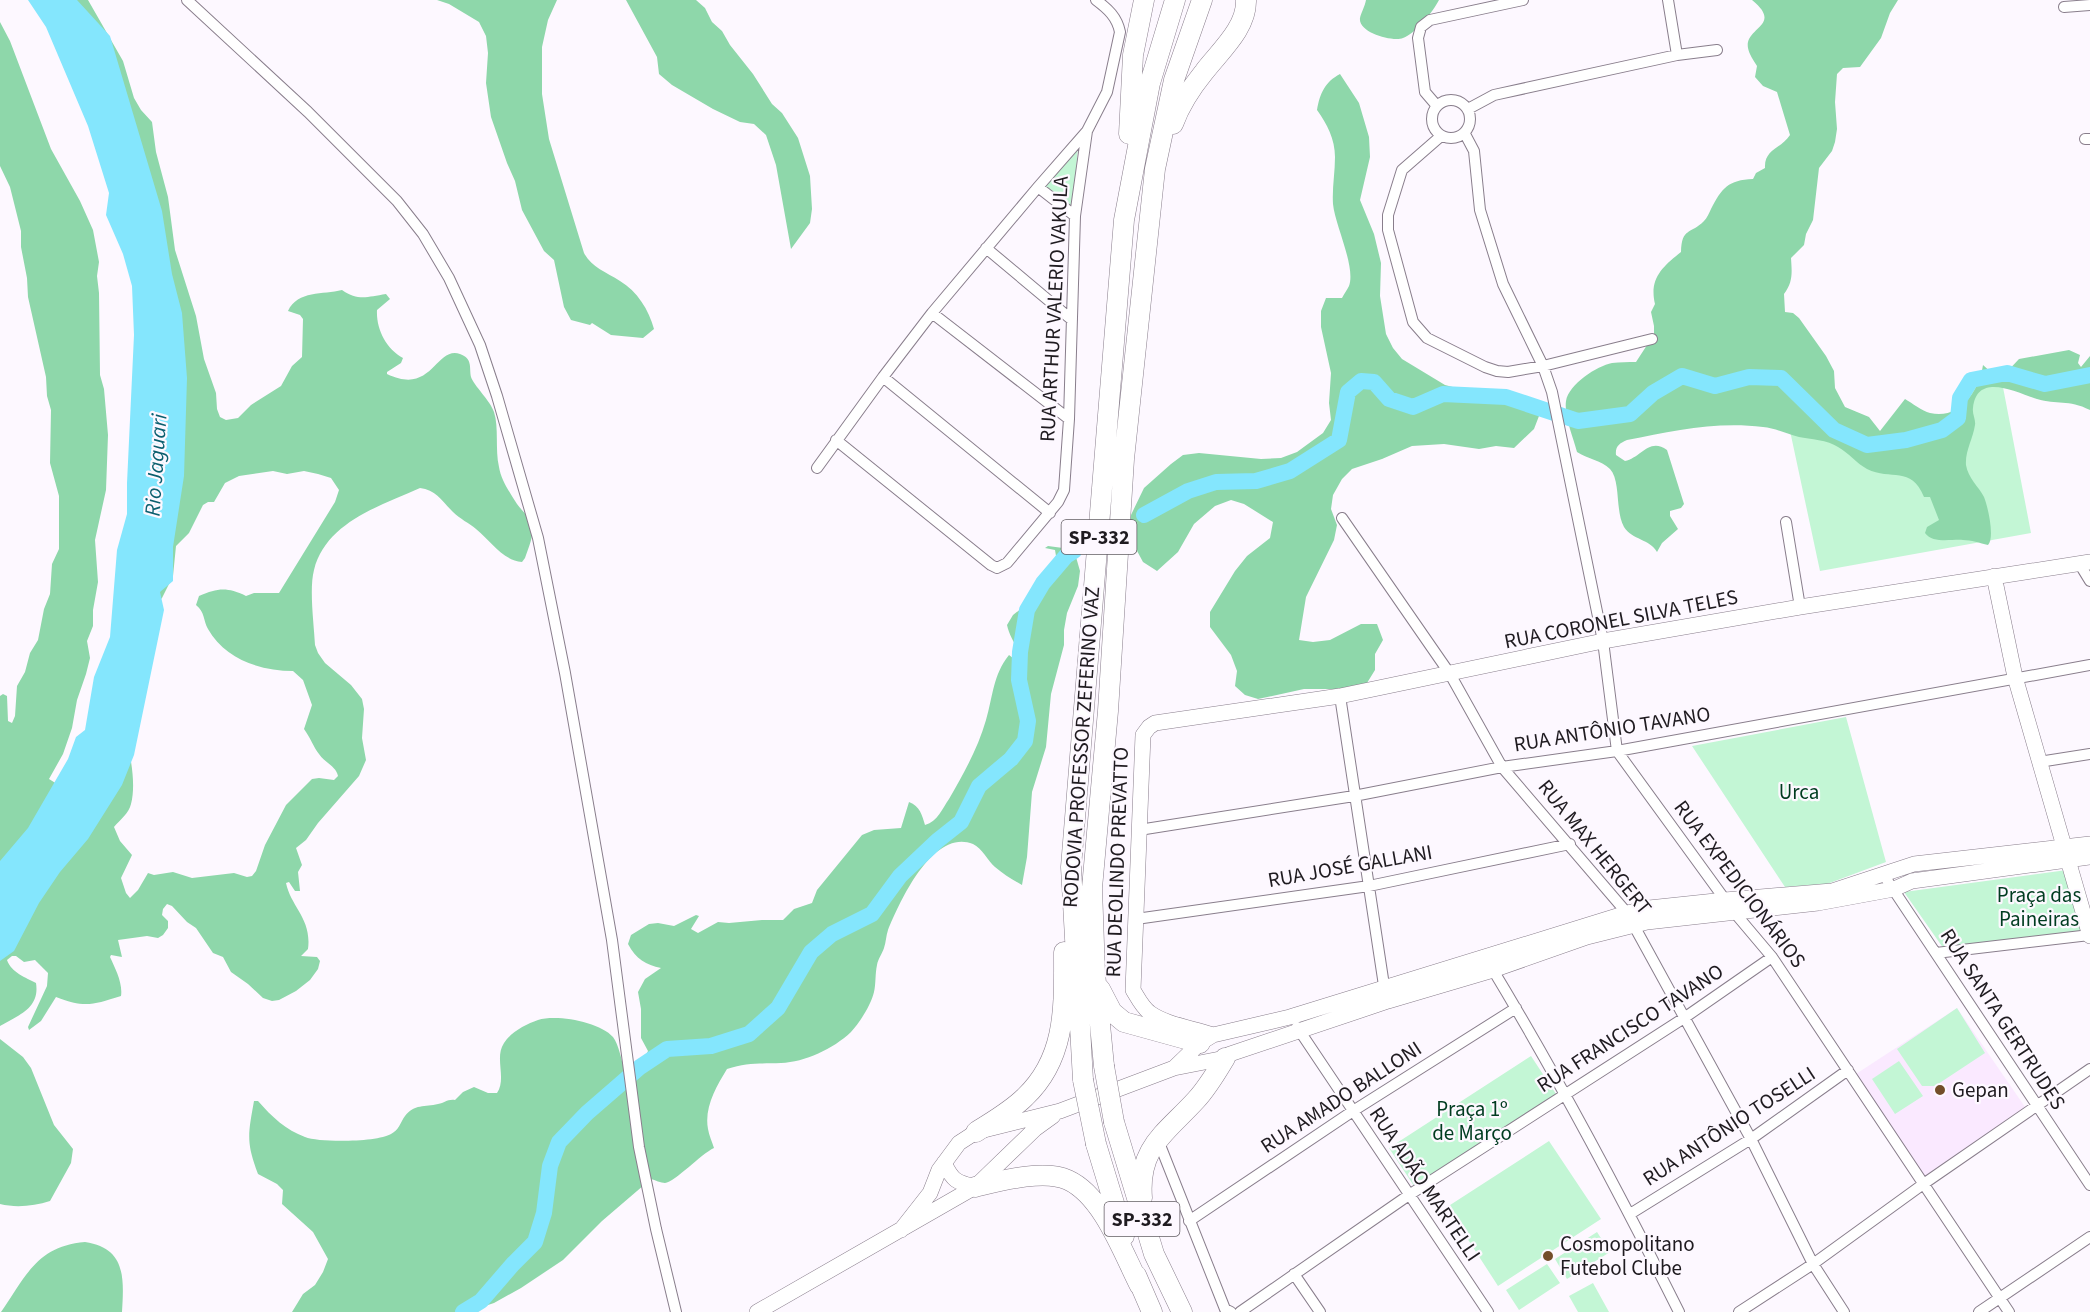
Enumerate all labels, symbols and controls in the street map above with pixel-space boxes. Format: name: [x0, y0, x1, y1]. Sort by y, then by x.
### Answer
street label: RUA ARTHUR VALERIO VAKULA: [1032, 175, 1076, 443]
water label: Rio Jaguari: [136, 412, 176, 517]
road number: SP-332: [1062, 520, 1136, 554]
street label: RUA CORONEL SILVA TELES: [1502, 582, 1740, 656]
street label: RODOVIA PROFESSOR ZEFERINO VAZ: [1055, 585, 1107, 909]
street label: RUA ANTÔNIO TAVANO: [1512, 699, 1712, 759]
street label: RUA DEOLINDO PREVATTO: [1098, 746, 1136, 978]
street label: RUA MAX HERGERT: [1531, 773, 1659, 921]
park label: Urca: [1779, 777, 1819, 807]
street label: RUA EXPEDICIONÁRIOS: [1667, 794, 1813, 974]
street label: RUA JOSÉ GALLANI: [1265, 837, 1435, 895]
park label: Praça das Paineiras: [1997, 880, 2081, 934]
street label: RUA SANTA GERTRUDES: [1933, 923, 2073, 1115]
street label: RUA FRANCISCO TAVANO: [1531, 956, 1729, 1100]
street label: RUA AMADO BALLONI: [1255, 1034, 1427, 1160]
street label: RUA ANTÔNIO TOSELLI: [1637, 1059, 1821, 1193]
place label: Gepan: [1952, 1075, 2009, 1105]
marker: Gepan: [1933, 1083, 1947, 1097]
park label: Praça 1º de Março: [1432, 1094, 1512, 1148]
street label: RUA ADÃO MARTELLI: [1362, 1101, 1488, 1267]
road number: SP-332: [1104, 1202, 1180, 1236]
place label: Cosmopolitano Futebol Clube: [1560, 1229, 1695, 1283]
marker: Cosmopolitano Futebol Clube: [1541, 1249, 1555, 1263]

